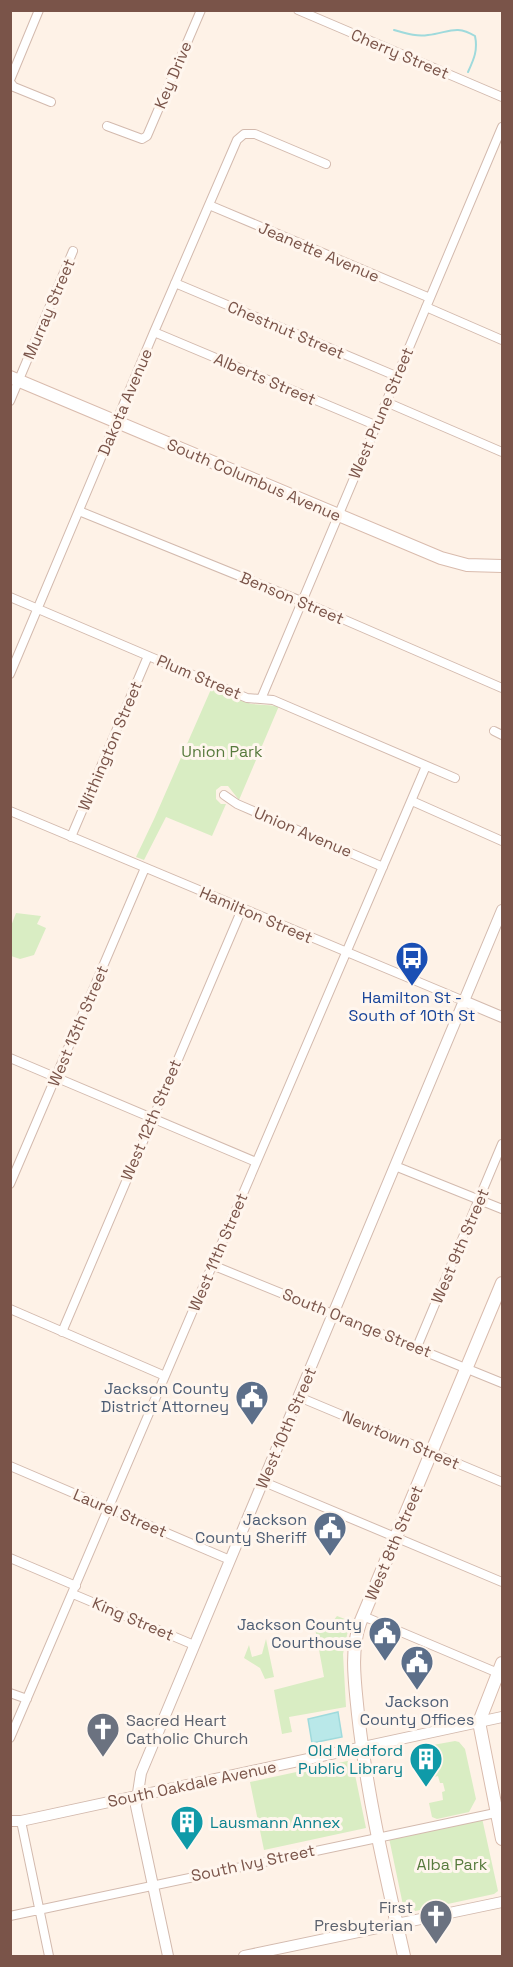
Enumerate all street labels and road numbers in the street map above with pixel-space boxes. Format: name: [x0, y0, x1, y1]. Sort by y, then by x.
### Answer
street label: Cherry Street: [348, 24, 452, 84]
street label: Key Drive: [149, 38, 197, 112]
street label: Jeanette Avenue: [255, 217, 383, 287]
street label: Murray Street: [18, 256, 80, 362]
street label: Chestnut Street: [224, 296, 348, 364]
street label: West Prune Street: [344, 344, 418, 482]
street label: Dakota Avenue: [93, 345, 157, 459]
street label: Alberts Street: [211, 348, 319, 410]
street label: South Columbus Avenue: [164, 434, 344, 526]
street label: Benson Street: [237, 567, 347, 629]
street label: Plum Street: [153, 650, 245, 704]
street label: Withington Street: [73, 678, 147, 814]
street label: Union Avenue: [251, 802, 355, 862]
street label: Hamilton Street: [196, 882, 316, 948]
street label: West 13th Street: [43, 962, 113, 1090]
street label: West 12th Street: [116, 1056, 186, 1184]
street label: West 9th Street: [426, 1185, 494, 1307]
street label: West 11th Street: [184, 1190, 252, 1314]
street label: South Orange Street: [279, 1283, 435, 1363]
street label: West 10th Street: [251, 1364, 321, 1492]
street label: Newtown Street: [339, 1406, 463, 1474]
street label: West 8th Street: [360, 1482, 428, 1604]
street label: Laurel Street: [70, 1484, 170, 1542]
street label: King Street: [89, 1592, 177, 1646]
street label: South Oakdale Avenue: [106, 1756, 278, 1812]
street label: South Ivy Street: [189, 1840, 317, 1886]

